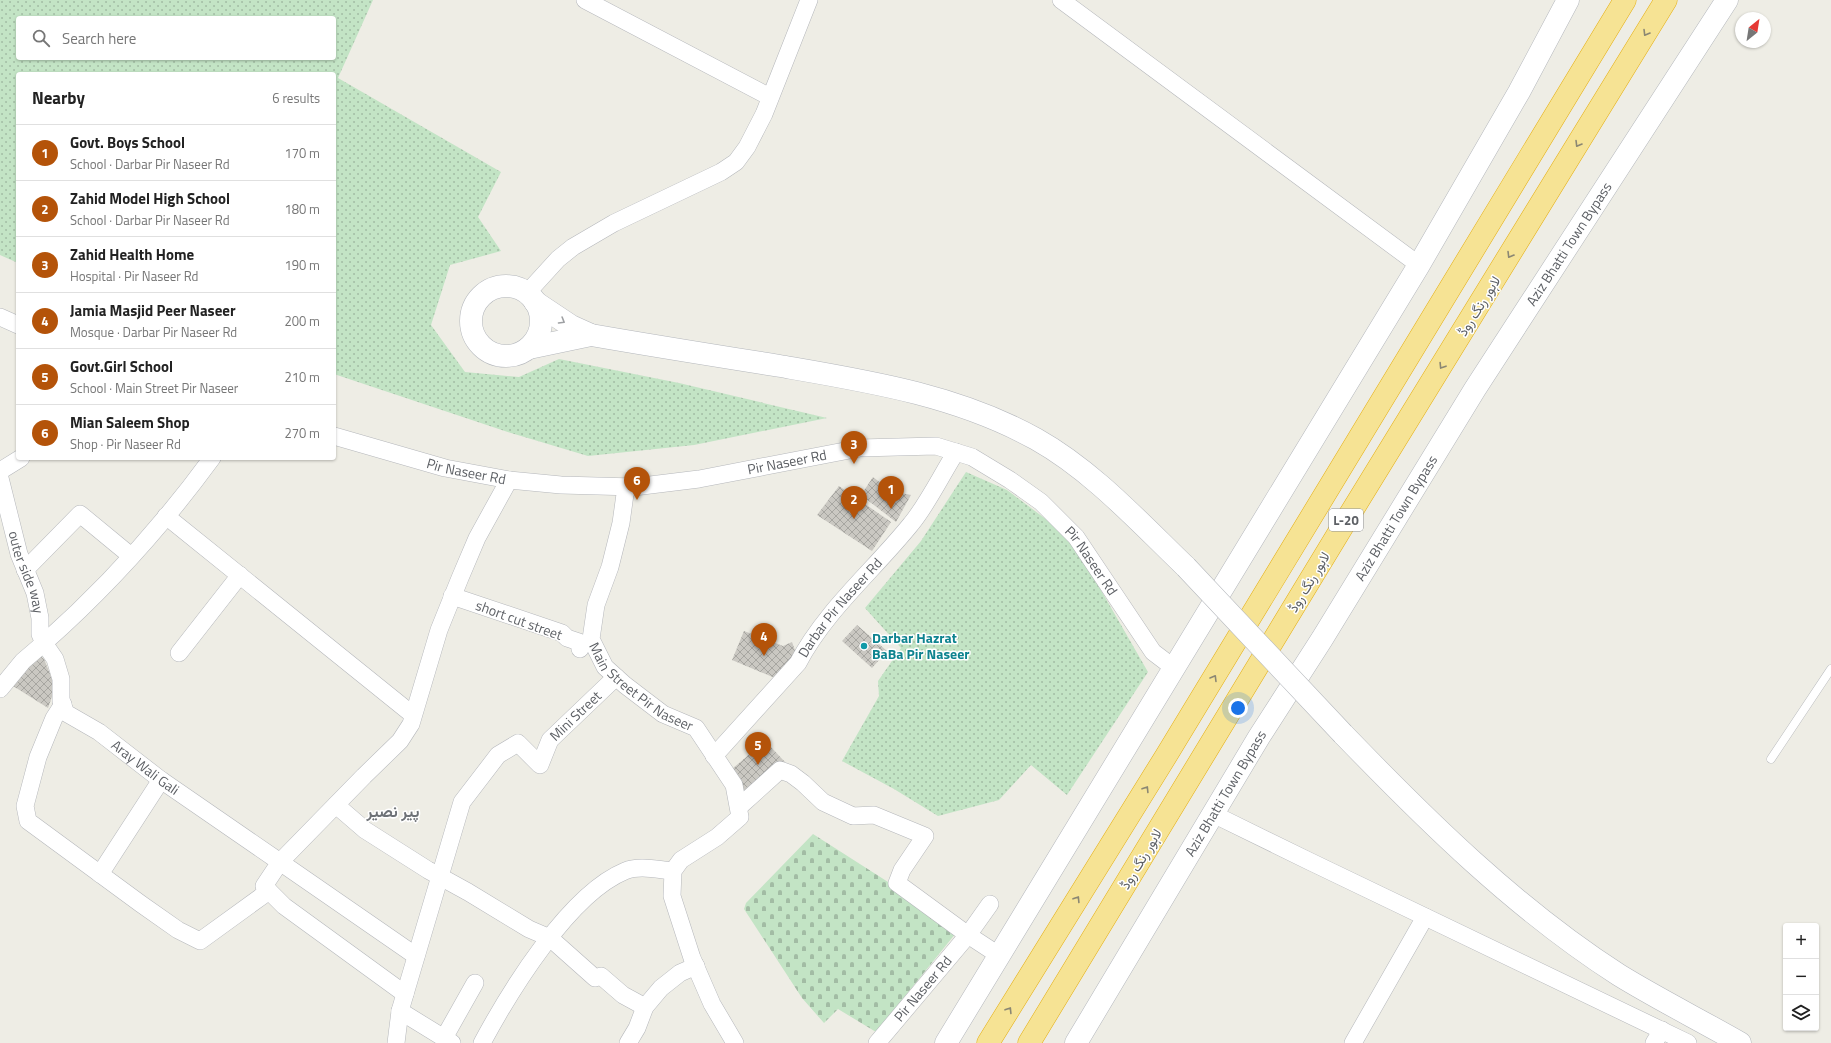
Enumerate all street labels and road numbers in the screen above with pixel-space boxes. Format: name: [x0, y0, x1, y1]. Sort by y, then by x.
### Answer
street label: Aziz Bhatti Town Bypass: [1521, 178, 1617, 310]
street label: لاہور رنگ روڈ: [1452, 271, 1505, 340]
street label: Pir Naseer Rd: [745, 444, 828, 479]
street label: Aziz Bhatti Town Bypass: [1349, 451, 1442, 585]
street label: Pir Naseer Rd: [424, 452, 508, 489]
road number: L-20: [1329, 509, 1363, 531]
street label: Pir Naseer Rd: [1060, 521, 1123, 599]
street label: outer side way: [4, 529, 50, 615]
street label: لاہور رنگ روڈ: [1282, 547, 1335, 616]
street label: Darbar Pir Naseer Rd: [792, 553, 887, 661]
street label: short cut street: [473, 594, 566, 645]
street label: Main Street Pir Naseer: [584, 638, 697, 736]
street label: Mini Street: [544, 685, 606, 745]
street label: Aziz Bhatti Town Bypass: [1179, 726, 1271, 860]
street label: Aray Wali Gali: [107, 734, 184, 800]
street label: لاہور رنگ روڈ: [1114, 824, 1167, 893]
street label: Pir Naseer Rd: [888, 951, 956, 1026]

